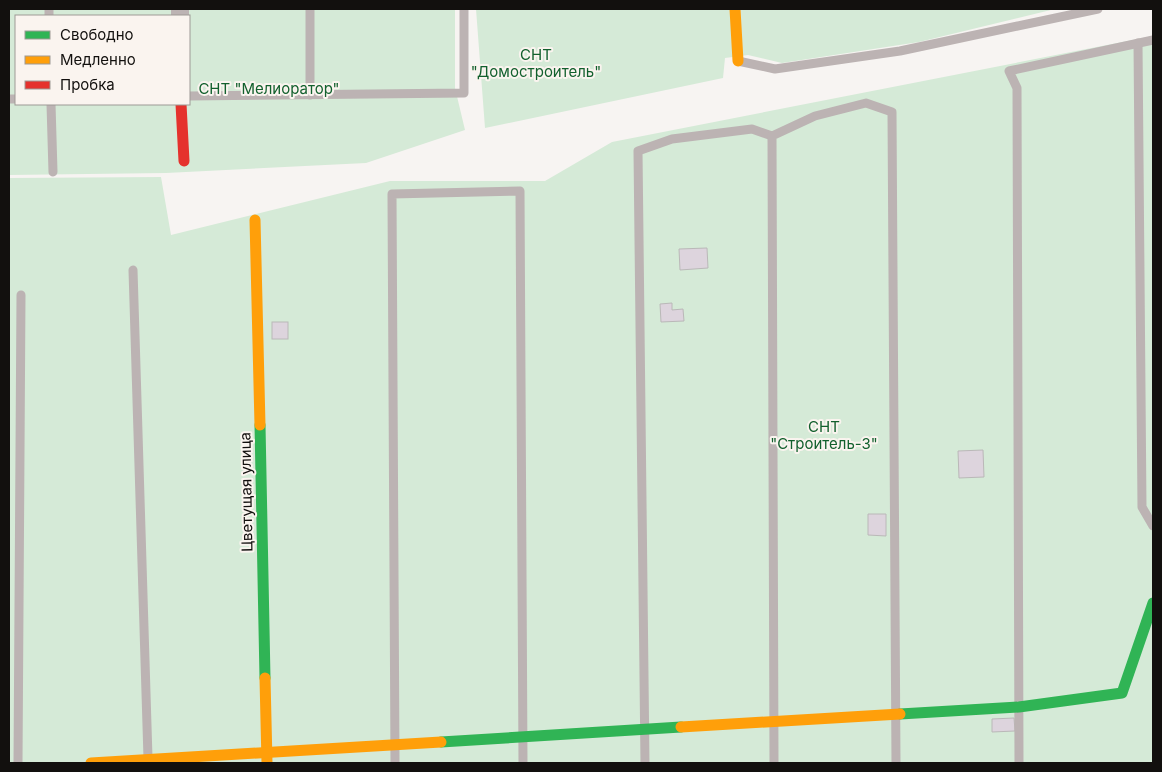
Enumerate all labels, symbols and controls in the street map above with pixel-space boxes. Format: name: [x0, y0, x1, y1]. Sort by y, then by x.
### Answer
legend: [15, 15, 190, 105]
text: Свободно: [60, 25, 134, 44]
park label: СНТ "Домостроитель": [471, 45, 601, 81]
text: Медленно: [60, 50, 136, 69]
text: Пробка: [60, 75, 115, 94]
park label: СНТ "Мелиоратор": [198, 79, 340, 98]
park label: СНТ "Строитель-3": [770, 417, 878, 453]
street label: Цветущая улица: [235, 432, 257, 552]

